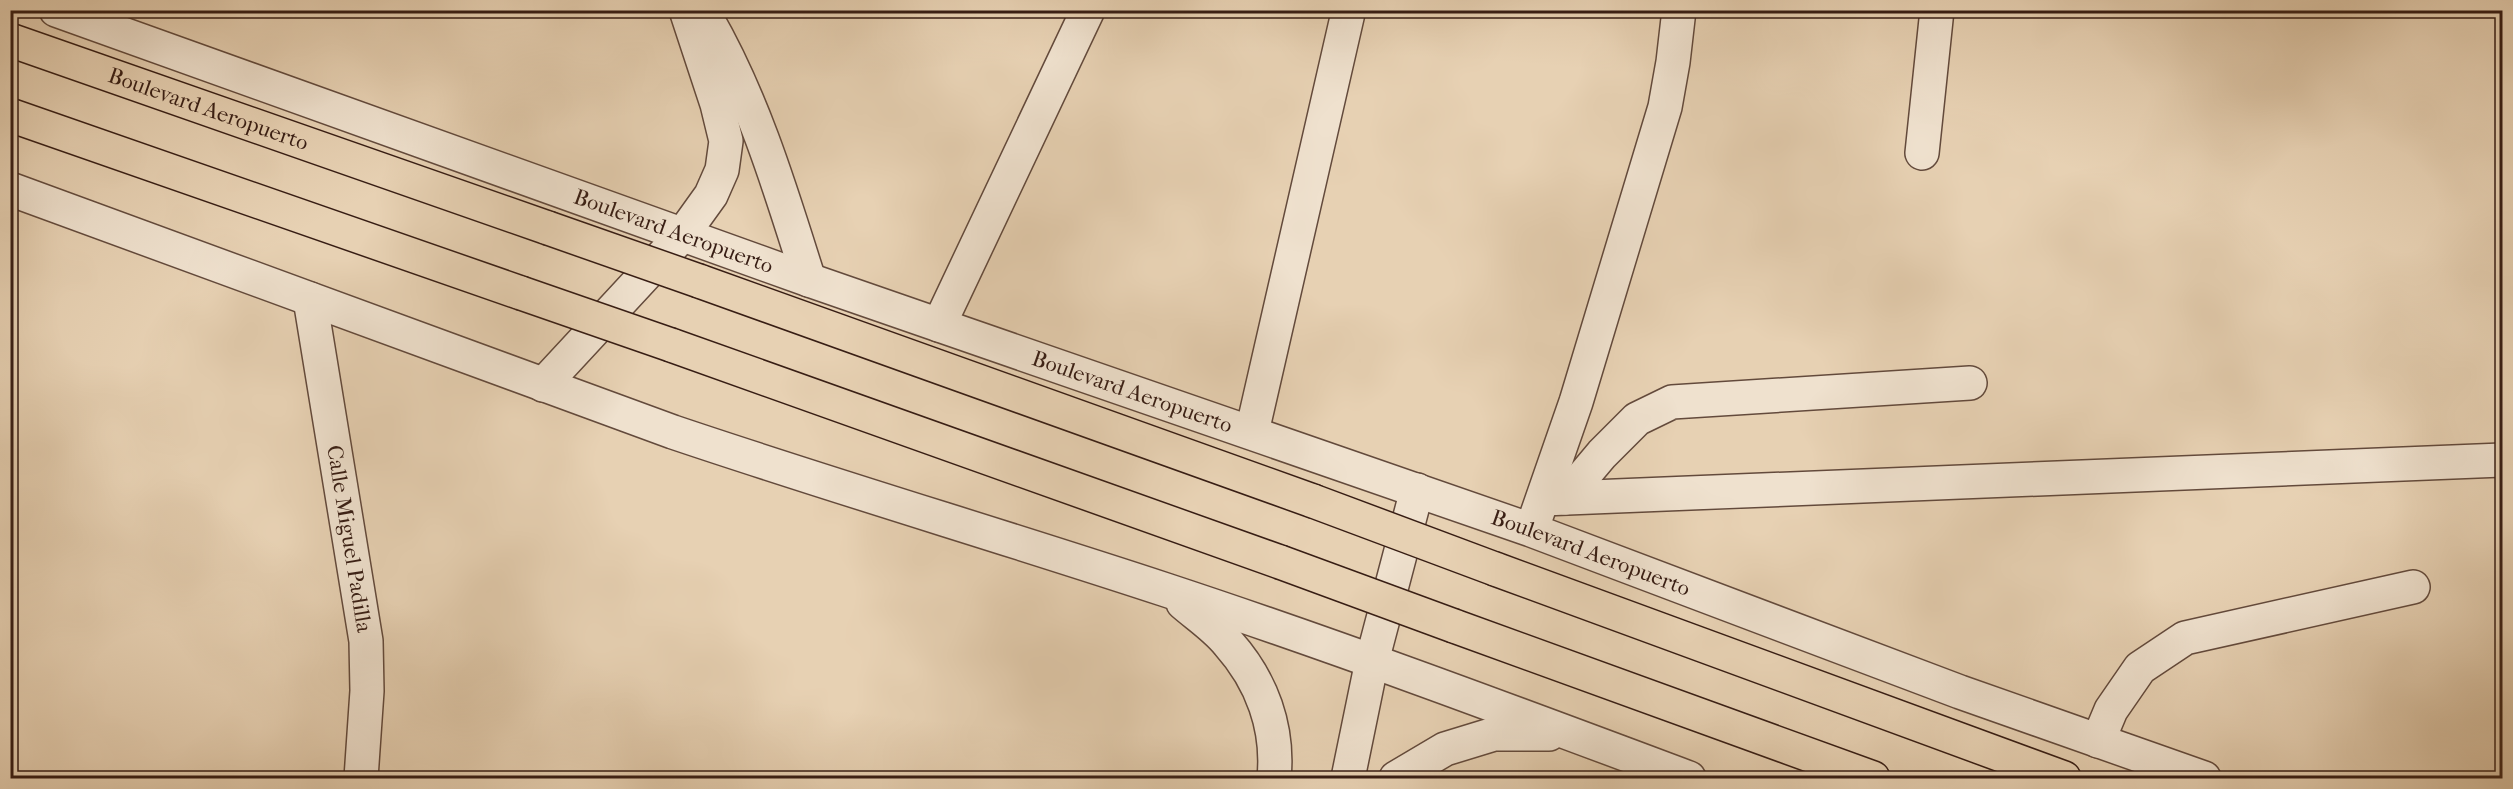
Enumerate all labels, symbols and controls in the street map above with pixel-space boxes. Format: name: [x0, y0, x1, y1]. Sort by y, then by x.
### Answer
street label: Boulevard Aeropuerto: [105, 62, 312, 156]
street label: Boulevard Aeropuerto: [570, 184, 777, 279]
street label: Boulevard Aeropuerto: [1029, 345, 1236, 439]
street label: Calle Miguel Padilla: [321, 443, 378, 635]
street label: Boulevard Aeropuerto: [1488, 504, 1694, 602]

